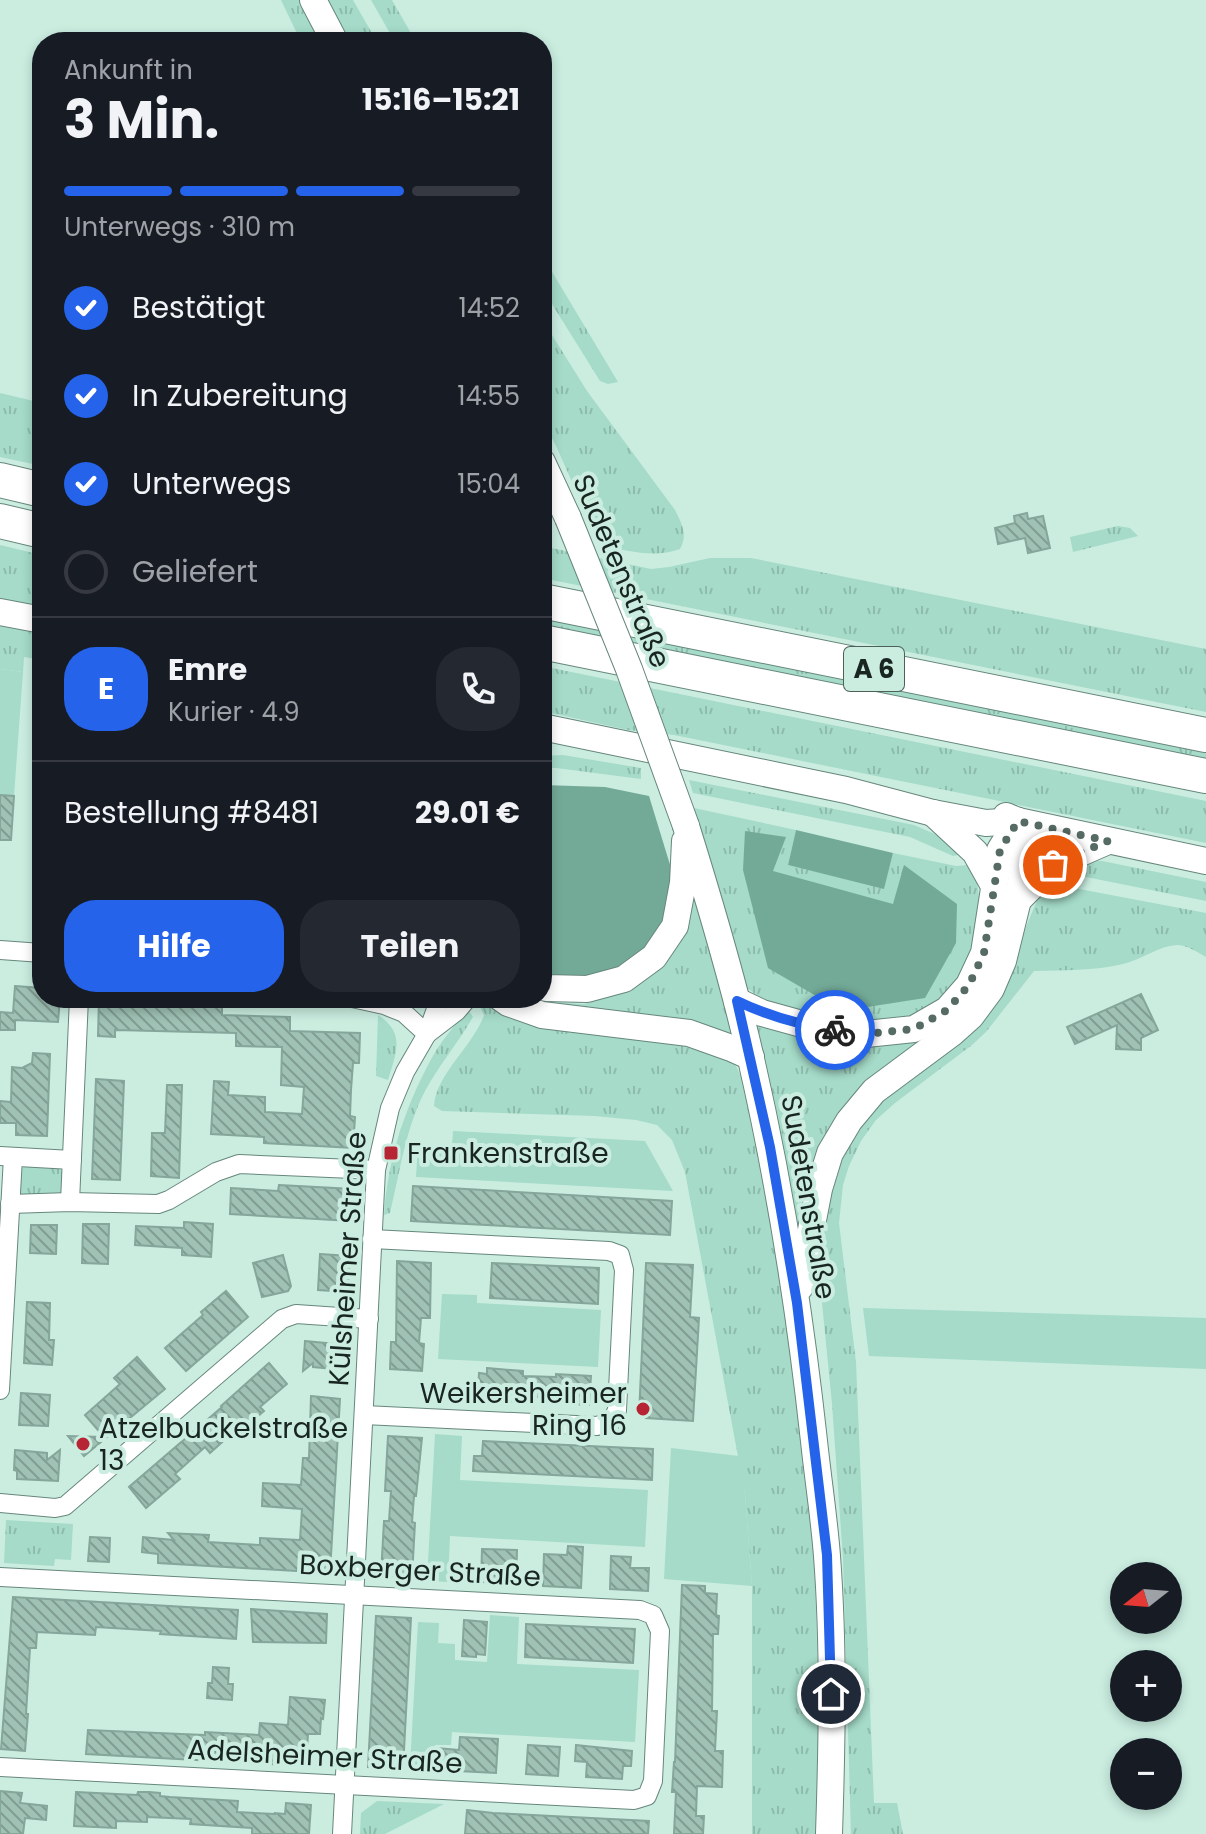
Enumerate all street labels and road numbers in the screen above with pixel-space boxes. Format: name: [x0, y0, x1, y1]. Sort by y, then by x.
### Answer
street label: Sudetenstraße: [563, 468, 680, 674]
road number: A 6: [844, 647, 904, 691]
street label: Sudetenstraße: [771, 1092, 846, 1302]
street label: Külsheimer Straße: [319, 1131, 376, 1388]
street label: Boxberger Straße: [298, 1545, 542, 1596]
street label: Adelsheimer Straße: [186, 1730, 464, 1783]

